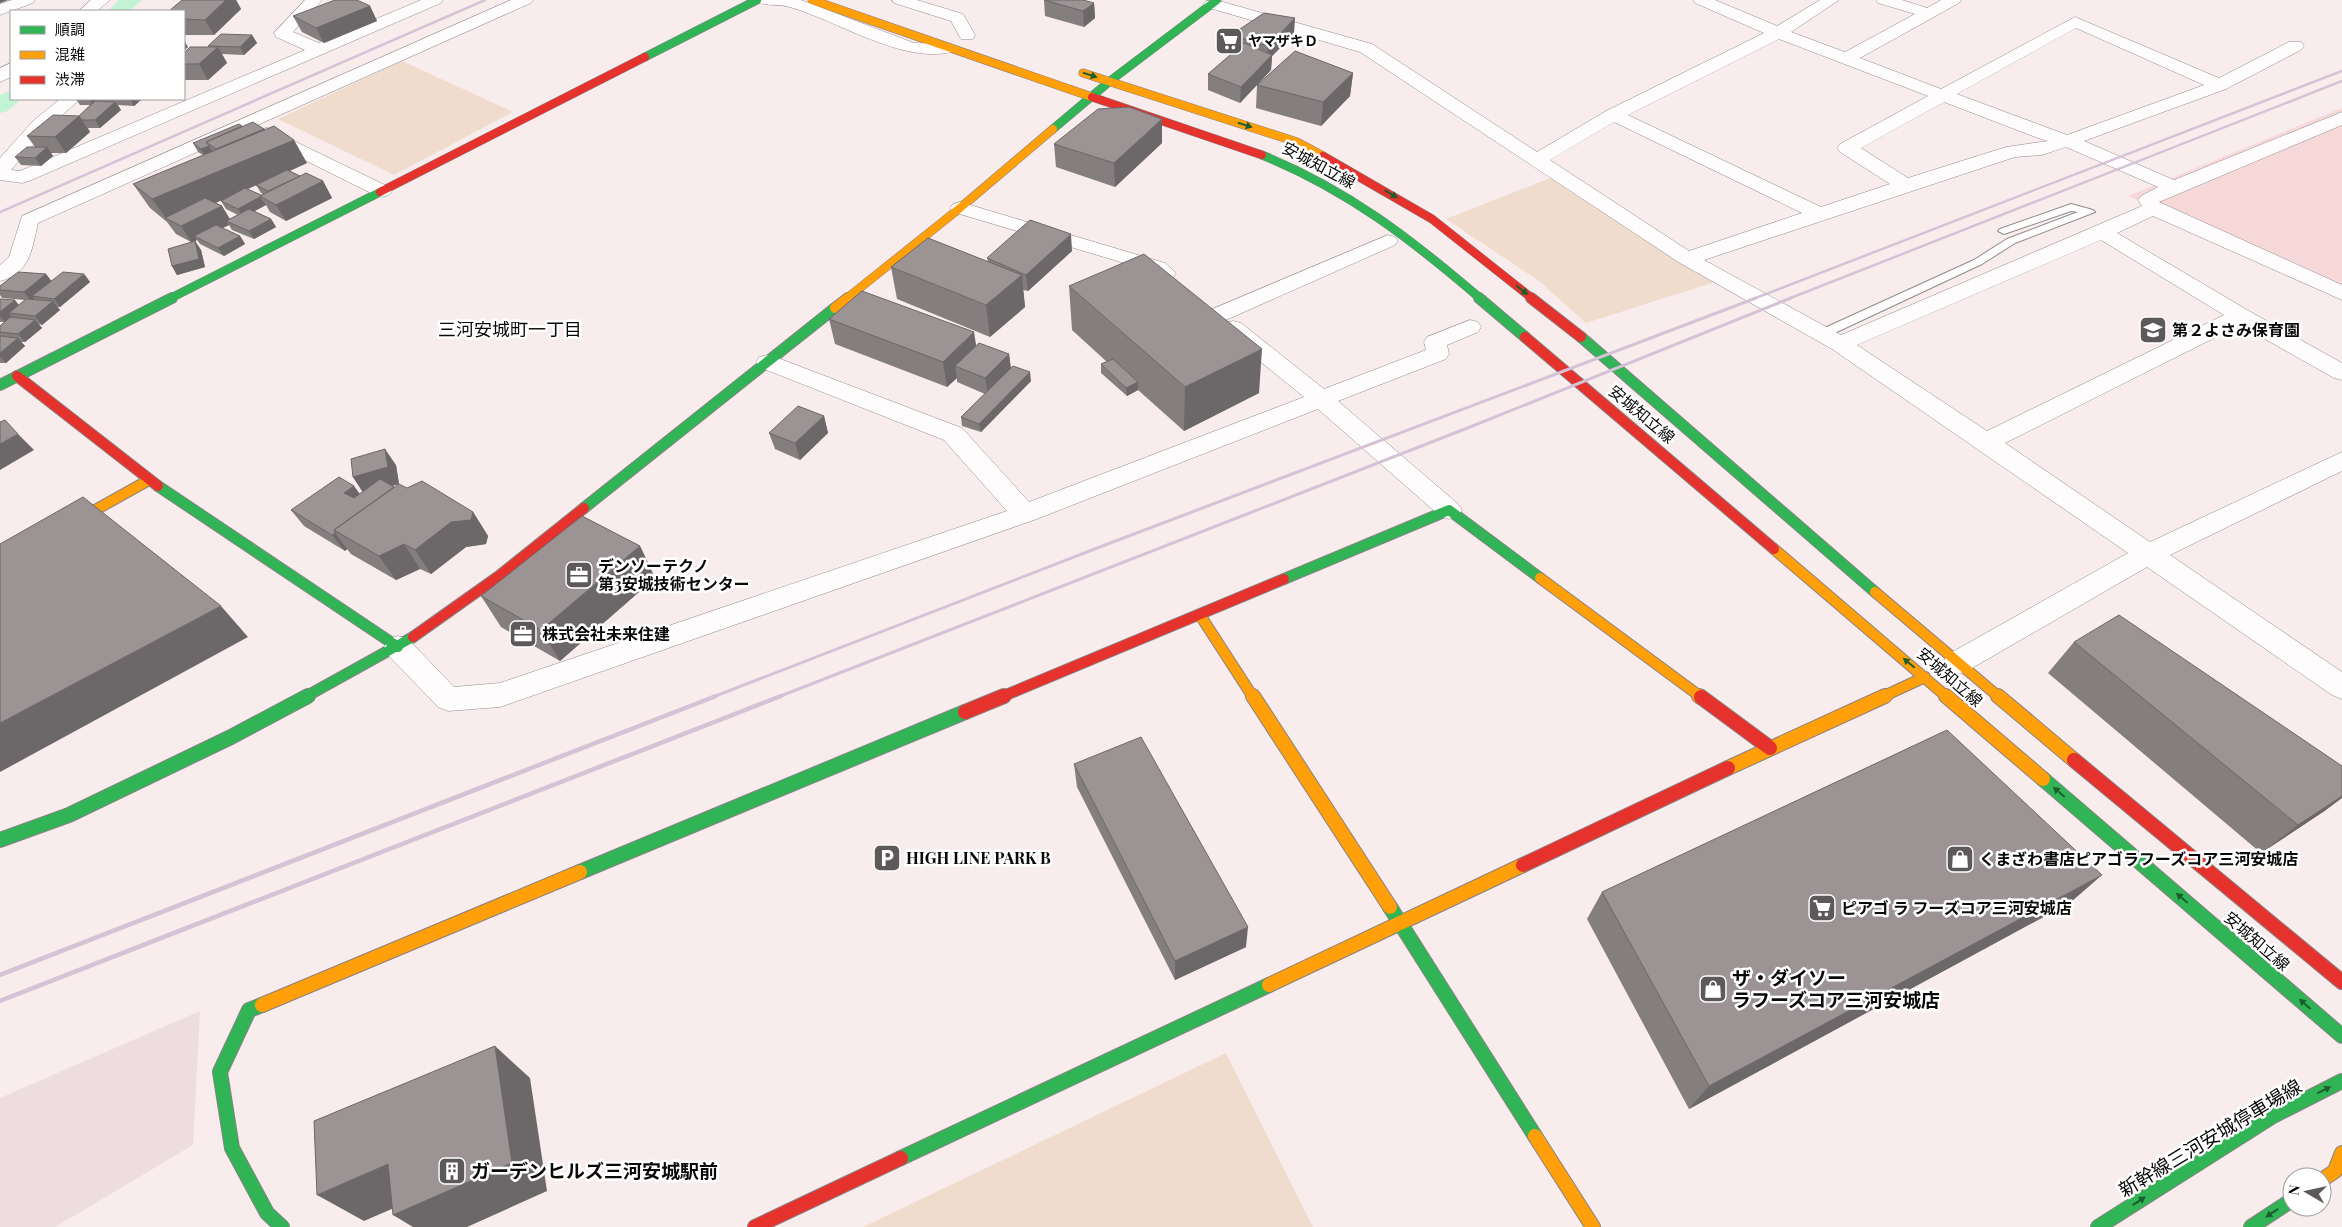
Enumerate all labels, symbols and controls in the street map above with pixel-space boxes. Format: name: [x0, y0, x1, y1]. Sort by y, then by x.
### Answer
legend: [10, 10, 185, 100]
text: 順調: [55, 19, 85, 39]
supermarket icon: ヤマザキＤ: [1214, 26, 1244, 56]
place label: ヤマザキＤ: [1248, 31, 1318, 50]
text: 混雑: [55, 44, 85, 64]
text: 渋滞: [55, 69, 85, 89]
one-way arrow: [1083, 72, 1098, 79]
one-way arrow: [1237, 122, 1252, 130]
street label: 安城知立線: [1279, 137, 1359, 193]
one-way arrow: [1385, 190, 1398, 199]
one-way arrow: [1515, 284, 1528, 295]
school or university icon: 第２よさみ保育園: [2138, 315, 2168, 345]
district label: 三河安城町一丁目: [438, 317, 582, 341]
place label: 第２よさみ保育園: [2172, 319, 2300, 340]
street label: 安城知立線: [1605, 380, 1680, 447]
place label: デンソーテクノ 第3安城技術センター: [598, 555, 750, 594]
office icon: デンソーテクノ 第3安城技術センター: [564, 560, 594, 590]
office icon: 株式会社未来住建: [508, 619, 538, 649]
place label: 株式会社未来住建: [542, 623, 670, 644]
street label: 安城知立線: [1913, 642, 1987, 711]
one-way arrow: [1903, 657, 1915, 669]
one-way arrow: [2053, 786, 2065, 798]
parking icon: HIGH LINE PARK B: [872, 843, 902, 873]
shop icon: くまざわ書店ピアゴラフーズコア三河安城店: [1945, 844, 1975, 874]
place label: HIGH LINE PARK B: [906, 847, 1051, 868]
place label: くまざわ書店ピアゴラフーズコア三河安城店: [1979, 848, 2298, 869]
one-way arrow: [2175, 892, 2188, 903]
supermarket icon: ピアゴ ラ フーズコア三河安城店: [1807, 893, 1837, 923]
place label: ピアゴ ラ フーズコア三河安城店: [1841, 897, 2072, 918]
street label: 安城知立線: [2220, 906, 2294, 975]
place label: ザ・ダイソー ラフーズコア三河安城店: [1732, 964, 1940, 1012]
shop icon: ザ・ダイソー ラフーズコア三河安城店: [1698, 974, 1728, 1004]
one-way arrow: [2299, 998, 2312, 1009]
street label: 新幹線三河安城停車場線: [2113, 1072, 2306, 1202]
one-way arrow: [2316, 1086, 2331, 1094]
building icon: ガーデンヒルズ三河安城駅前: [437, 1156, 467, 1186]
place label: ガーデンヒルズ三河安城駅前: [471, 1157, 718, 1183]
north arrow: [2282, 1167, 2332, 1217]
text: N: [2283, 1183, 2304, 1196]
one-way arrow: [2133, 1196, 2146, 1205]
one-way arrow: [2265, 1208, 2278, 1218]

